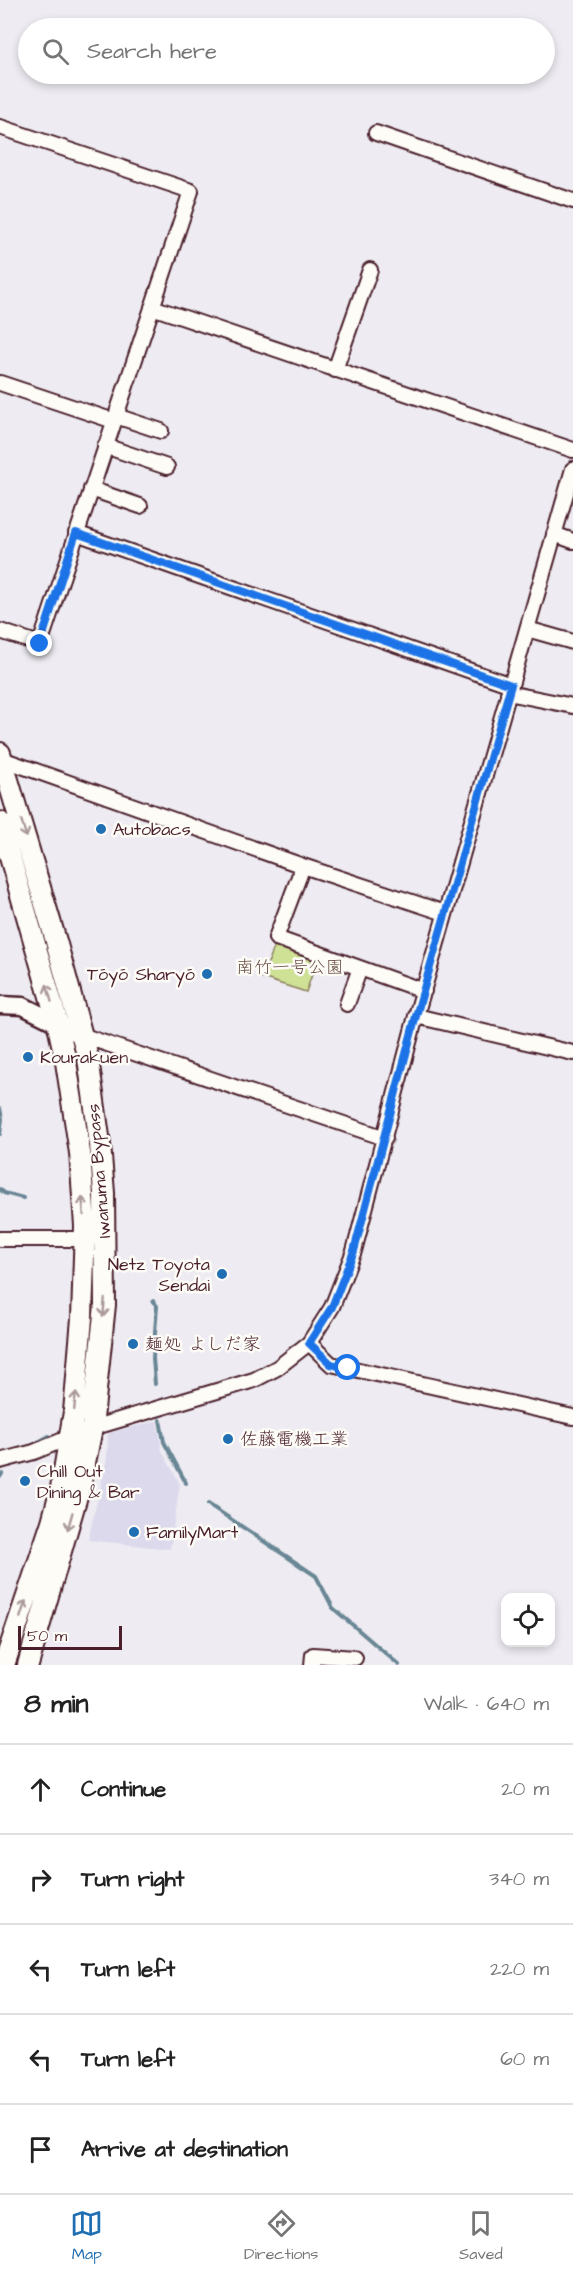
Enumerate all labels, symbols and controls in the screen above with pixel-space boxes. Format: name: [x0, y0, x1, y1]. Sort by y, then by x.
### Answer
search box: [18, 18, 555, 84]
icon: search: [39, 35, 72, 68]
text: Search here: [87, 36, 217, 67]
route end: [26, 630, 52, 656]
place label: Autobacs: [113, 817, 191, 842]
one-way arrow: [19, 819, 30, 838]
marker: Autobacs: [94, 822, 108, 836]
park label: 南竹一号公園: [236, 955, 344, 980]
place label: Tōyō Sharyō: [87, 962, 195, 988]
marker: Tōyō Sharyō: [200, 967, 214, 981]
one-way arrow: [43, 984, 54, 1003]
place label: Kourakuen: [40, 1045, 128, 1070]
marker: Kourakuen: [21, 1050, 35, 1064]
street label: Iwanuma Bypass: [81, 1103, 118, 1239]
one-way arrow: [78, 1196, 89, 1216]
place label: Netz Toyota Sendai: [108, 1252, 210, 1298]
marker: Netz Toyota Sendai: [215, 1267, 229, 1281]
one-way arrow: [98, 1297, 109, 1317]
place label: 麺処 よしだ家: [145, 1332, 260, 1357]
marker: 麺処 よしだ家: [126, 1337, 140, 1351]
route start: [334, 1354, 360, 1380]
one-way arrow: [69, 1391, 80, 1411]
place label: 佐藤電機工業: [240, 1427, 348, 1452]
marker: 佐藤電機工業: [221, 1432, 235, 1446]
place label: Chill Out Dining & Bar: [37, 1459, 140, 1506]
marker: Chill Out Dining & Bar: [18, 1474, 32, 1488]
one-way arrow: [64, 1511, 76, 1530]
place label: FamilyMart: [146, 1520, 239, 1546]
marker: FamilyMart: [127, 1525, 141, 1539]
map controls: [501, 1593, 555, 1647]
button: locate: [501, 1593, 555, 1647]
one-way arrow: [18, 1601, 29, 1619]
scale bar: [18, 1623, 122, 1650]
text: 50 m: [27, 1625, 67, 1647]
text: 8 min: [24, 1686, 88, 1722]
text: Walk · 640 m: [423, 1690, 549, 1718]
icon: ahead: [24, 1773, 57, 1806]
text: Continue: [81, 1774, 166, 1805]
text: 20 m: [501, 1775, 549, 1803]
icon: right: [24, 1863, 57, 1896]
text: Turn right: [81, 1864, 184, 1895]
text: 340 m: [489, 1865, 549, 1893]
icon: left: [24, 1953, 57, 1986]
text: Turn left: [81, 1954, 175, 1985]
text: 220 m: [490, 1955, 549, 1983]
icon: left: [24, 2043, 57, 2076]
text: Turn left: [81, 2044, 175, 2075]
text: 60 m: [500, 2045, 549, 2073]
icon: arrive: [24, 2133, 57, 2166]
text: Arrive at destination: [81, 2134, 288, 2165]
tab: Map: [70, 2207, 103, 2265]
tab: Directions: [244, 2207, 318, 2265]
tab: Saved: [459, 2207, 503, 2265]

